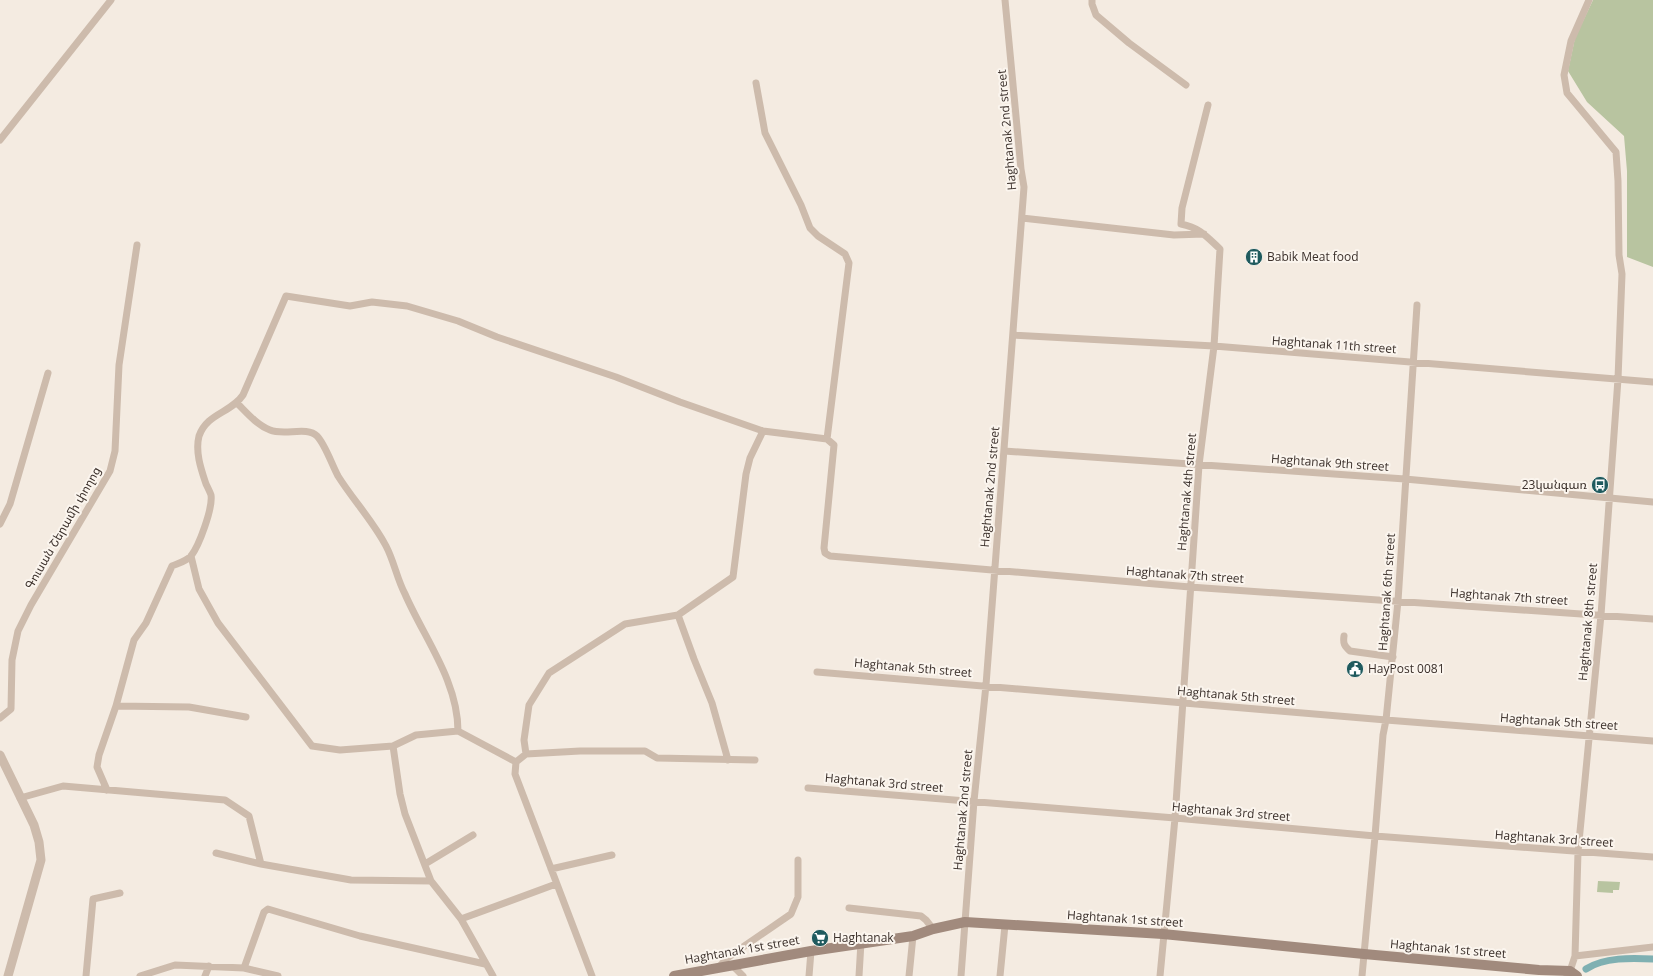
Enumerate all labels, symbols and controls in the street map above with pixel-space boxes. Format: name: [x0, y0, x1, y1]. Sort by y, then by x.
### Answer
street label: Haghtanak 2nd street: [993, 69, 1020, 191]
building icon: Babik Meat food: [1244, 247, 1264, 267]
place label: Babik Meat food: [1267, 248, 1359, 265]
street label: Haghtanak 11th street: [1271, 332, 1397, 357]
street label: Haghtanak 2nd street: [976, 426, 1003, 548]
street label: Haghtanak 4th street: [1173, 432, 1200, 552]
street label: Haghtanak 9th street: [1271, 450, 1390, 475]
street label: Գուսան Շերամի փողոց: [20, 463, 105, 592]
bus stop icon: 23կանգառ: [1590, 475, 1610, 495]
place label: 23կանգառ: [1522, 476, 1588, 493]
street label: Haghtanak 6th street: [1374, 532, 1399, 651]
street label: Haghtanak 7th street: [1126, 562, 1245, 587]
street label: Haghtanak 8th street: [1574, 562, 1601, 682]
street label: Haghtanak 7th street: [1450, 584, 1569, 609]
street label: Haghtanak 5th street: [853, 654, 973, 681]
public building icon: HayPost 0081: [1345, 659, 1365, 679]
place label: HayPost 0081: [1368, 660, 1445, 677]
street label: Haghtanak 5th street: [1176, 682, 1296, 709]
street label: Haghtanak 5th street: [1500, 709, 1619, 734]
street label: Haghtanak 2nd street: [949, 749, 976, 871]
street label: Haghtanak 3rd street: [824, 769, 944, 796]
street label: Haghtanak 3rd street: [1171, 798, 1291, 825]
street label: Haghtanak 3rd street: [1494, 826, 1614, 851]
street label: Haghtanak 1st street: [1066, 906, 1184, 931]
supermarket icon: Haghtanak: [810, 928, 830, 948]
place label: Haghtanak: [833, 929, 894, 946]
street label: Haghtanak 1st street: [683, 931, 801, 968]
street label: Haghtanak 1st street: [1389, 935, 1507, 962]

